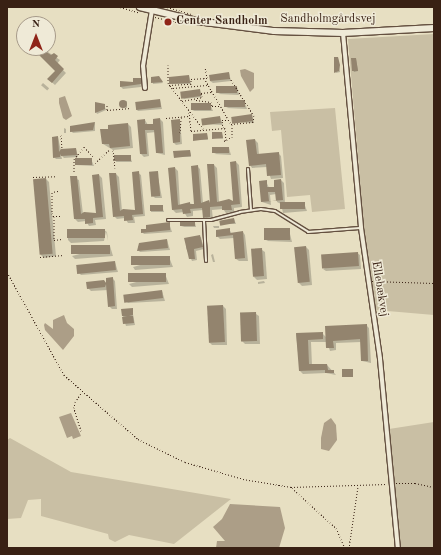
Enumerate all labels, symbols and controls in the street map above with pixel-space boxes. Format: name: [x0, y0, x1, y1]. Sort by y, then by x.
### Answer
street label: Sandholmgårdsvej: [280, 13, 376, 27]
place label: Center Sandholm: [176, 15, 268, 29]
north arrow: [16, 16, 56, 56]
marker: Center Sandholm: [163, 17, 173, 27]
text: N: [32, 19, 40, 30]
street label: Ellebækvej: [367, 260, 391, 318]

